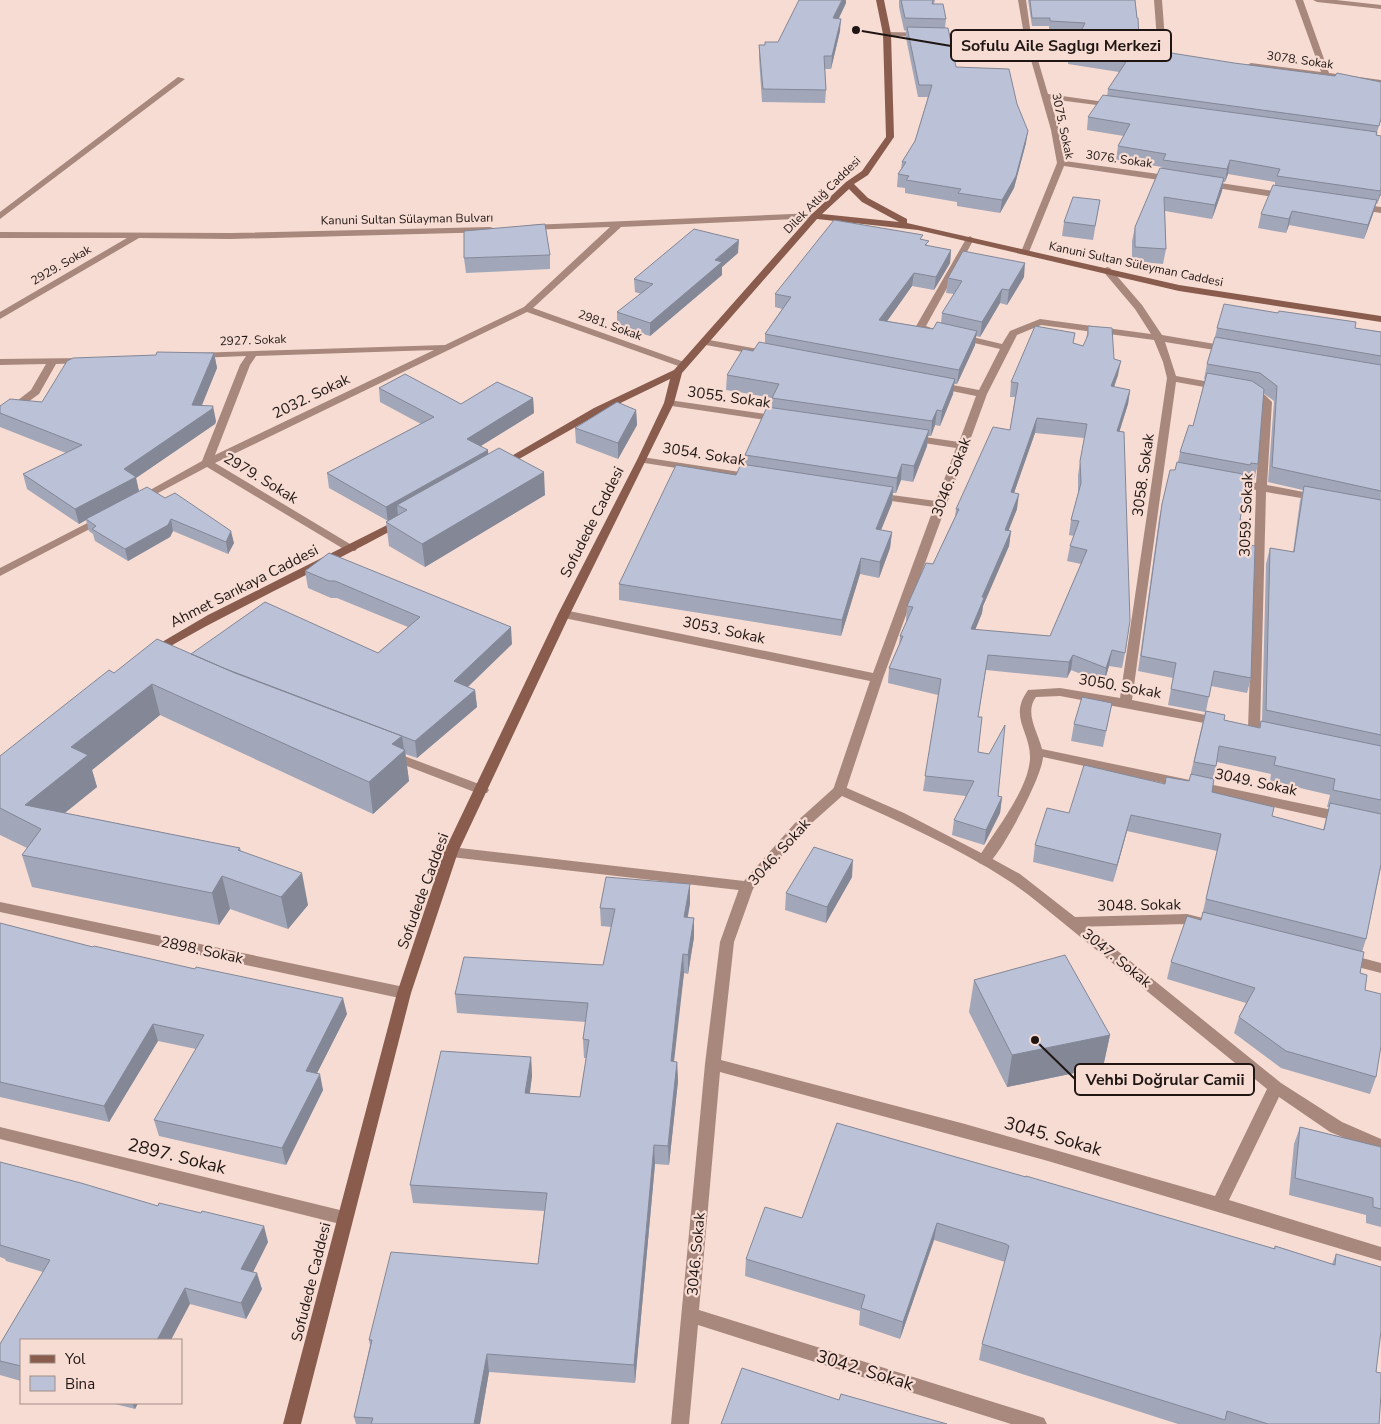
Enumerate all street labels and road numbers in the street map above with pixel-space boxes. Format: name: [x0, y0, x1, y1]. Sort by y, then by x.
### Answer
street label: 3078. Sokak: [1266, 47, 1335, 73]
street label: 3075. Sokak: [1048, 92, 1078, 161]
street label: 3076. Sokak: [1085, 146, 1154, 172]
street label: Dilek Atlığ Caddesi: [780, 153, 864, 237]
street label: Kanuni Sultan Sülayman Bulvarı: [321, 209, 493, 229]
street label: Kanuni Sultan Süleyman Caddesi: [1047, 238, 1225, 290]
street label: 2929. Sokak: [28, 241, 95, 289]
street label: 2981. Sokak: [576, 306, 645, 344]
street label: 2927. Sokak: [219, 331, 288, 349]
street label: 2032. Sokak: [269, 368, 353, 423]
street label: 3055. Sokak: [686, 381, 772, 413]
street label: 3058. Sokak: [1127, 432, 1159, 518]
street label: 3046. Sokak: [927, 434, 976, 520]
street label: 3054. Sokak: [661, 438, 747, 471]
street label: 2979. Sokak: [220, 448, 302, 508]
street label: Sofudede Caddesi: [555, 463, 629, 581]
street label: 3059. Sokak: [1235, 472, 1257, 557]
street label: Ahmet Sarıkaya Caddesi: [166, 540, 322, 632]
street label: 3053. Sokak: [681, 612, 768, 649]
street label: 3050. Sokak: [1077, 669, 1163, 703]
street label: 3049. Sokak: [1213, 764, 1300, 801]
street label: 3046. Sokak: [744, 814, 815, 890]
street label: Sofudede Caddesi: [393, 830, 453, 952]
street label: 3048. Sokak: [1097, 894, 1182, 916]
street label: 3047. Sokak: [1078, 924, 1156, 992]
street label: 2898. Sokak: [159, 932, 246, 969]
street label: 3045. Sokak: [1001, 1111, 1106, 1162]
street label: 2897. Sokak: [125, 1132, 230, 1180]
street label: 3046. Sokak: [682, 1211, 710, 1297]
street label: Sofudede Caddesi: [287, 1220, 335, 1344]
street label: 3042. Sokak: [813, 1344, 917, 1396]

